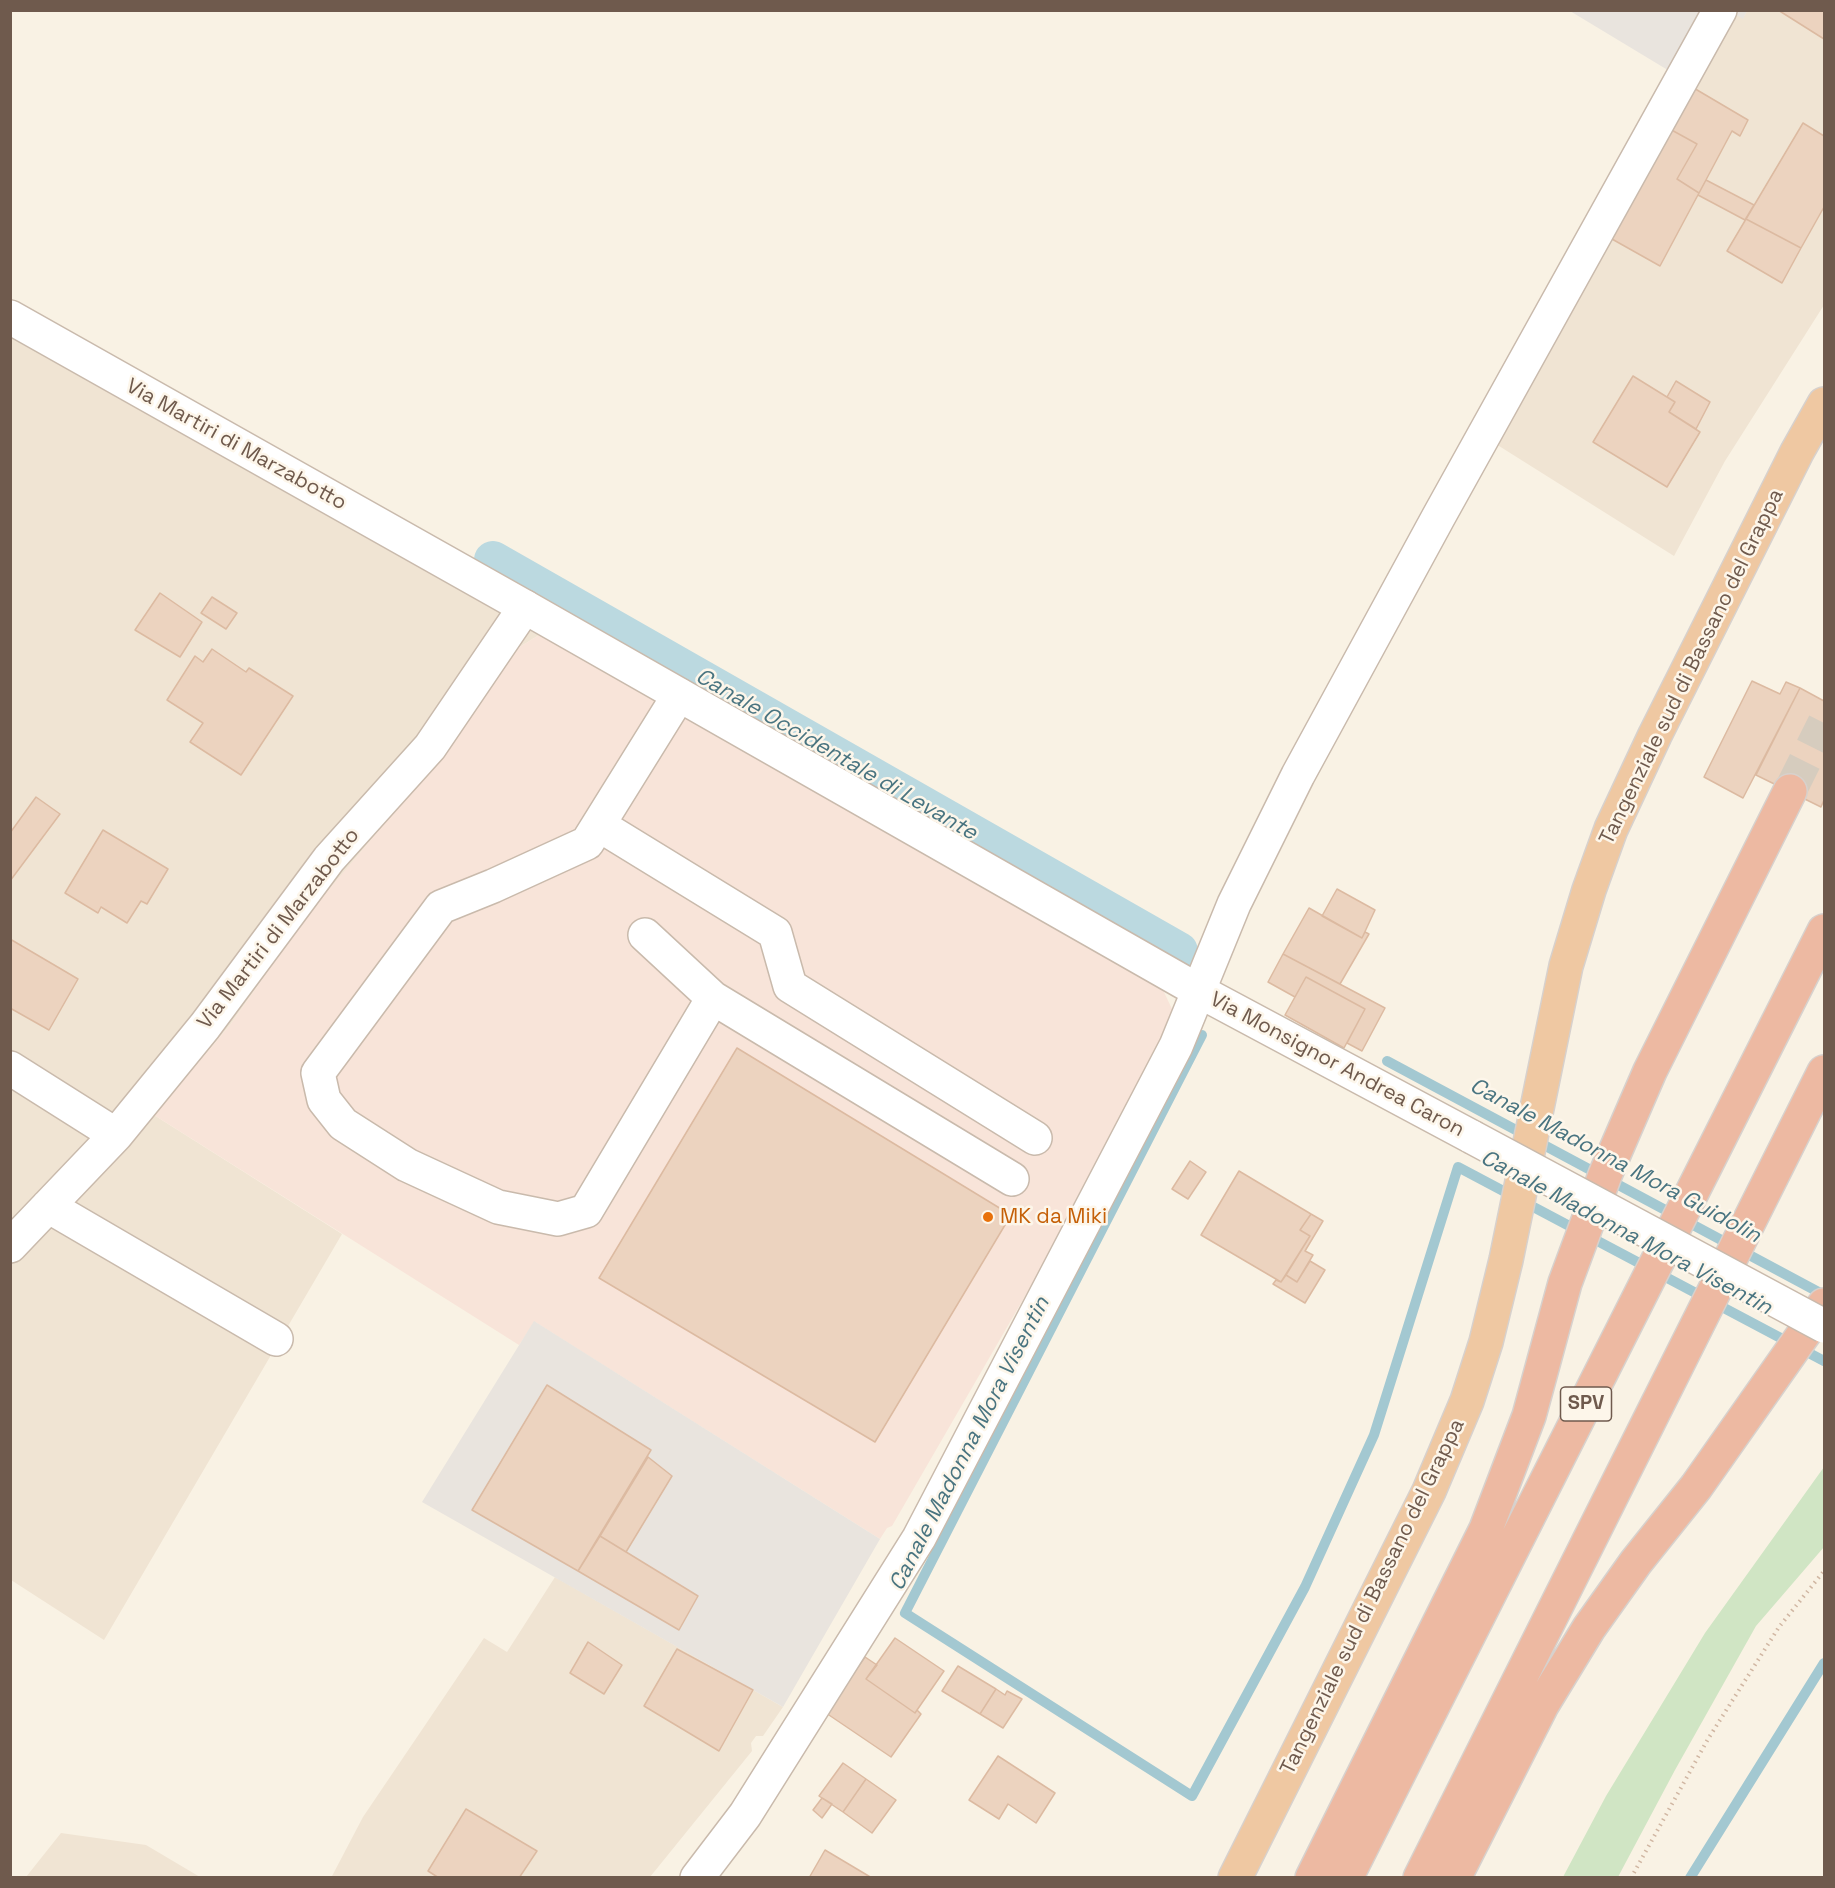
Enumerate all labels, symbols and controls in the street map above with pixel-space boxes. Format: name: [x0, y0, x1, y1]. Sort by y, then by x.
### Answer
street label: Via Martiri di Marzabotto: [121, 374, 351, 516]
street label: Tangenziale sud di Bassano del Grappa: [1595, 485, 1789, 849]
water label: Canale Occidentale di Levante: [691, 663, 981, 847]
street label: Via Martiri di Marzabotto: [193, 823, 365, 1035]
street label: Via Monsignor Andrea Caron: [1205, 987, 1469, 1143]
water label: Canale Madonna Mora Guidolin: [1465, 1073, 1765, 1249]
water label: Canale Madonna Mora Visentin: [1476, 1145, 1776, 1321]
place label: MK da Miki: [1000, 1204, 1107, 1230]
marker: MK da Miki: [981, 1210, 995, 1224]
water label: Canale Madonna Mora Visentin: [884, 1293, 1056, 1595]
road number: SPV: [1560, 1387, 1612, 1421]
street label: Tangenziale sud di Bassano del Grappa: [1276, 1415, 1470, 1779]

